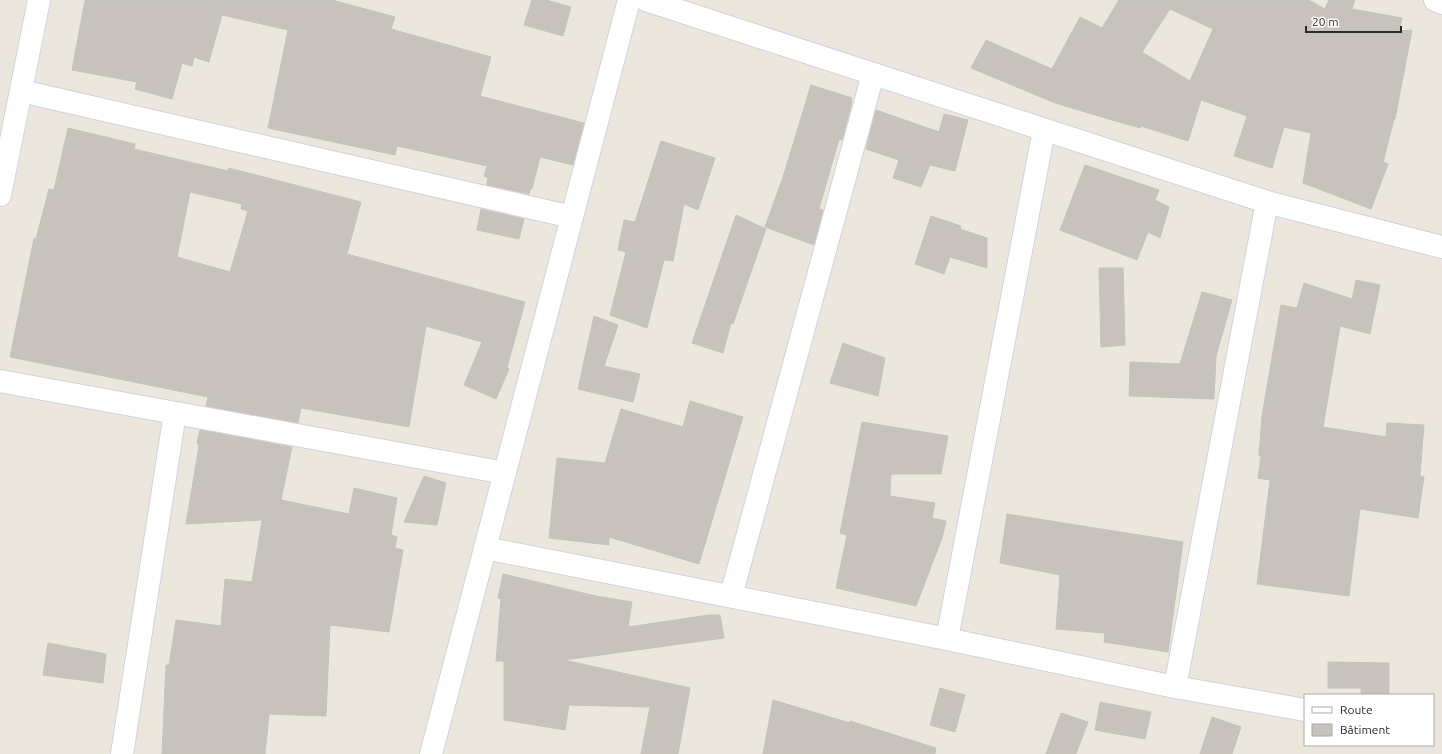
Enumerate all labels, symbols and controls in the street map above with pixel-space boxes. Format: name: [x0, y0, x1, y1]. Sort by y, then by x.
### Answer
scale bar: [1306, 8, 1401, 34]
text: 20 m: [1312, 15, 1339, 28]
legend: [1304, 694, 1434, 746]
text: Route: [1340, 703, 1373, 716]
text: Bâtiment: [1340, 723, 1390, 736]

